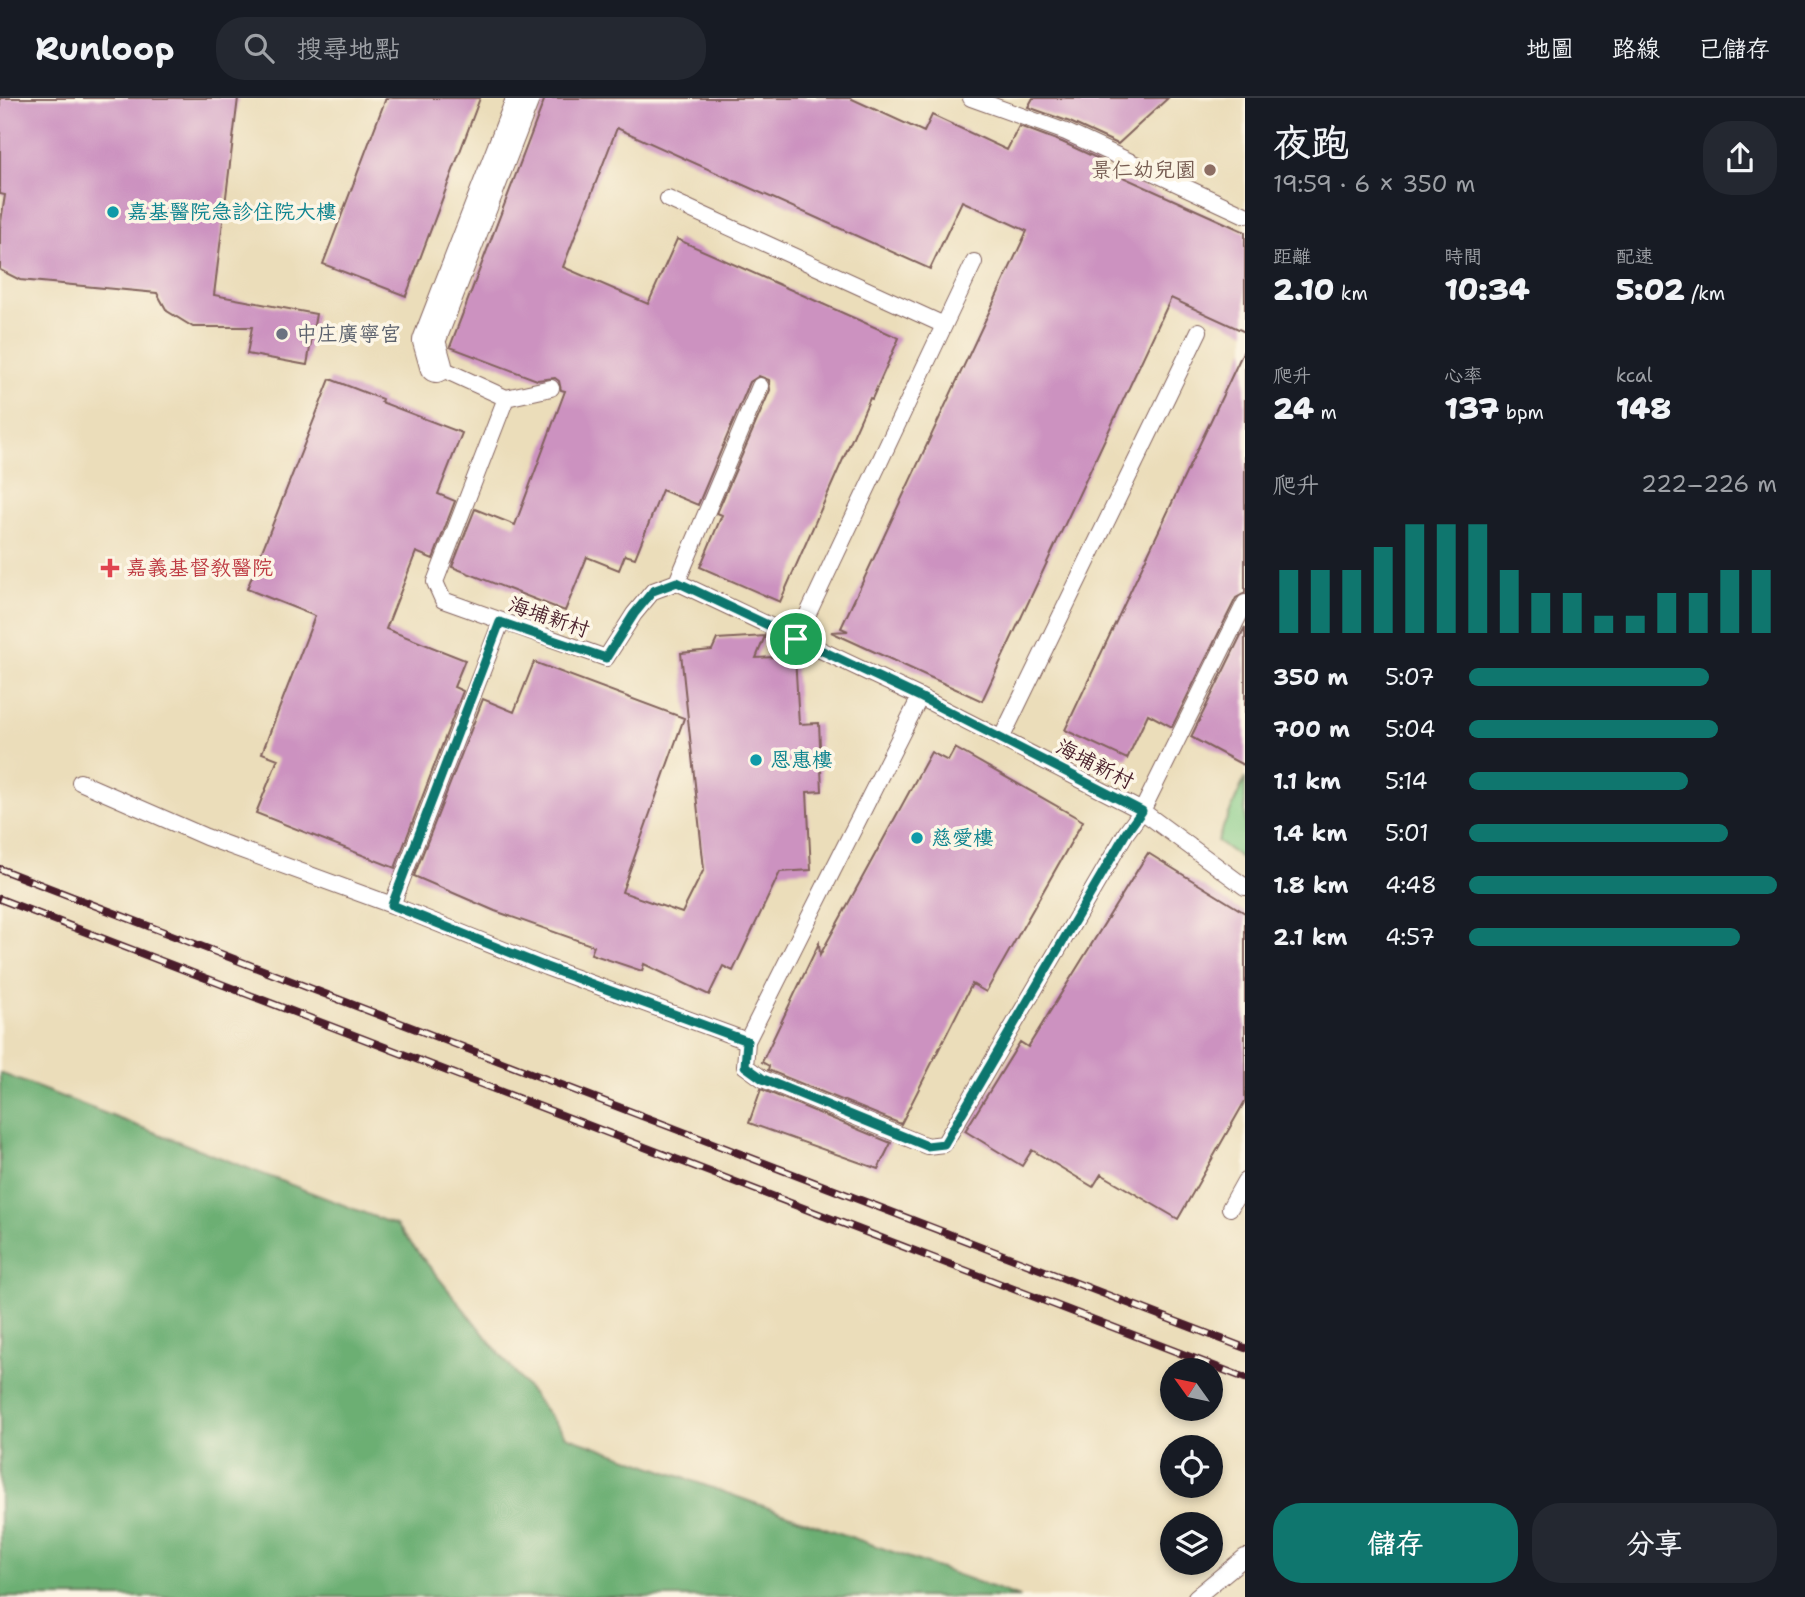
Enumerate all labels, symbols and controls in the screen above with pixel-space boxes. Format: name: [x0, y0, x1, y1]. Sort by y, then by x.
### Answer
search box: [216, 17, 706, 80]
text: Runloop: [35, 26, 174, 71]
icon: search: [240, 29, 278, 67]
text: 搜尋地點: [296, 31, 400, 66]
text: 地圖: [1526, 33, 1574, 65]
text: 路線: [1612, 33, 1660, 65]
text: 已儲存: [1698, 33, 1770, 65]
text: 夜跑: [1273, 117, 1349, 168]
button: share: [1703, 121, 1777, 195]
place label: 景仁幼兒園: [1091, 156, 1196, 184]
marker: 景仁幼兒園: [1202, 162, 1218, 178]
text: 19:59 · 6 × 350 m: [1273, 169, 1475, 199]
place label: 嘉基醫院急診住院大樓: [127, 198, 337, 226]
marker: 嘉基醫院急診住院大樓: [105, 204, 121, 220]
text: 距離: [1273, 244, 1311, 269]
text: 時間: [1444, 244, 1482, 269]
text: 配速: [1616, 244, 1654, 269]
text: 2.10: [1273, 269, 1334, 310]
text: 10:34: [1444, 269, 1530, 310]
text: 5:02: [1616, 269, 1685, 310]
text: km: [1334, 281, 1368, 306]
text: /km: [1685, 281, 1725, 306]
place label: 中庄廣寧宮: [296, 320, 401, 348]
marker: 中庄廣寧宮: [274, 326, 290, 342]
text: 爬升: [1273, 363, 1311, 388]
text: 心率: [1444, 363, 1482, 388]
text: kcal: [1616, 363, 1653, 388]
text: 24: [1273, 388, 1314, 429]
text: 137: [1444, 388, 1499, 429]
text: 148: [1616, 388, 1671, 429]
text: m: [1314, 400, 1337, 425]
text: bpm: [1499, 400, 1544, 425]
text: 222–226 m: [1641, 469, 1777, 499]
text: 爬升: [1273, 470, 1319, 500]
place label: 嘉義基督教醫院: [126, 554, 273, 582]
marker: 嘉義基督教醫院: [100, 558, 120, 578]
street label: 海埔新村: [505, 590, 593, 644]
pin: [766, 609, 826, 669]
icon: arrive: [777, 620, 815, 658]
text: 350 m: [1273, 662, 1348, 692]
text: 5:07: [1385, 662, 1435, 692]
text: 700 m: [1273, 714, 1350, 744]
text: 5:04: [1385, 714, 1435, 744]
street label: 海埔新村: [1051, 732, 1139, 796]
place label: 恩惠樓: [770, 746, 833, 774]
marker: 恩惠樓: [748, 752, 764, 768]
text: 1.1 km: [1273, 766, 1341, 796]
text: 5:14: [1385, 766, 1428, 796]
text: 1.4 km: [1273, 818, 1347, 848]
text: 5:01: [1385, 818, 1429, 848]
place label: 慈愛樓: [931, 824, 994, 852]
marker: 慈愛樓: [909, 830, 925, 846]
text: 1.8 km: [1273, 870, 1348, 900]
text: 4:48: [1385, 870, 1437, 900]
text: 2.1 km: [1273, 922, 1347, 952]
text: 4:57: [1385, 922, 1435, 952]
north arrow: [1160, 1358, 1223, 1421]
map controls: [1160, 1358, 1223, 1575]
button: locate: [1160, 1435, 1223, 1498]
button: 儲存: [1273, 1503, 1518, 1583]
button: 分享: [1532, 1503, 1777, 1583]
button: layers: [1160, 1512, 1223, 1575]

